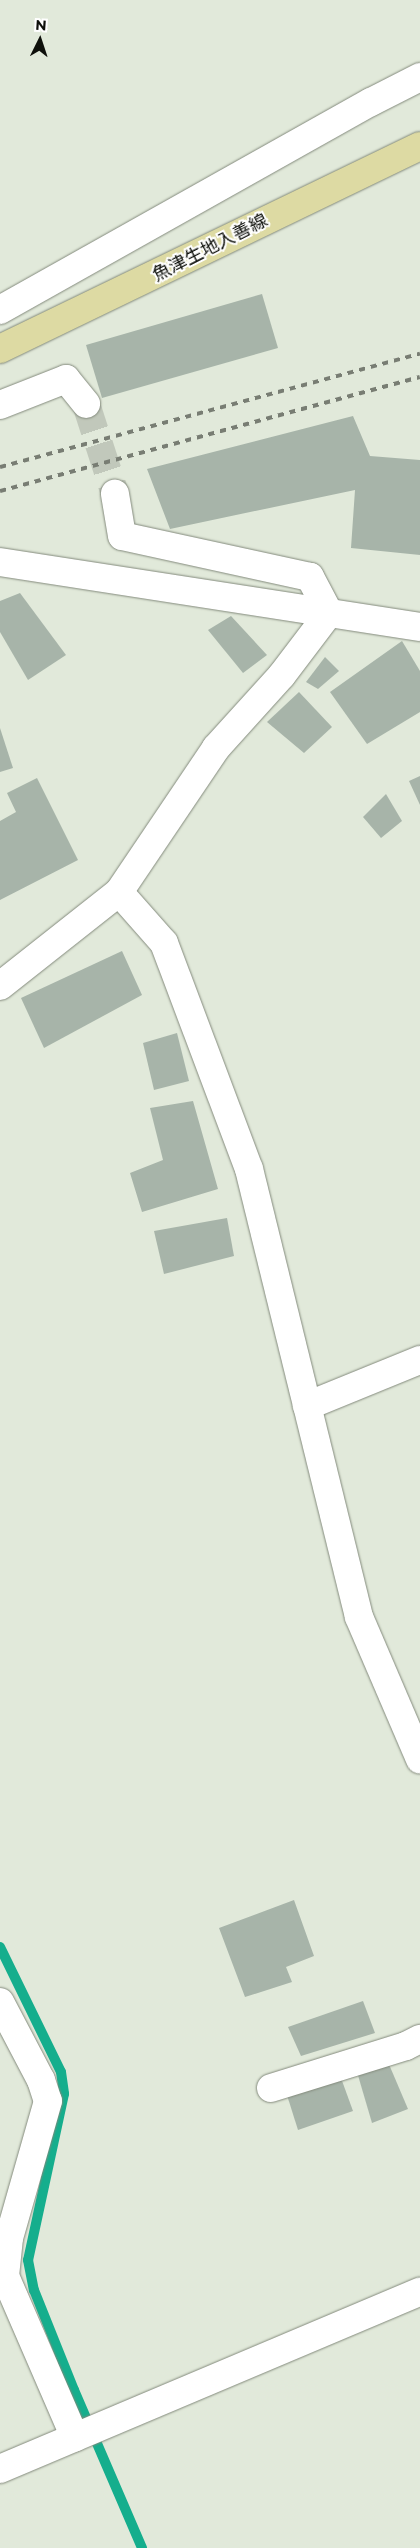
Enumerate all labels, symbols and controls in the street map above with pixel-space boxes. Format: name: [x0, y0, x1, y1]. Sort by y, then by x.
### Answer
north arrow: [15, 15, 65, 65]
text: N: [35, 16, 47, 34]
street label: 魚津生地入善線: [149, 210, 271, 286]

